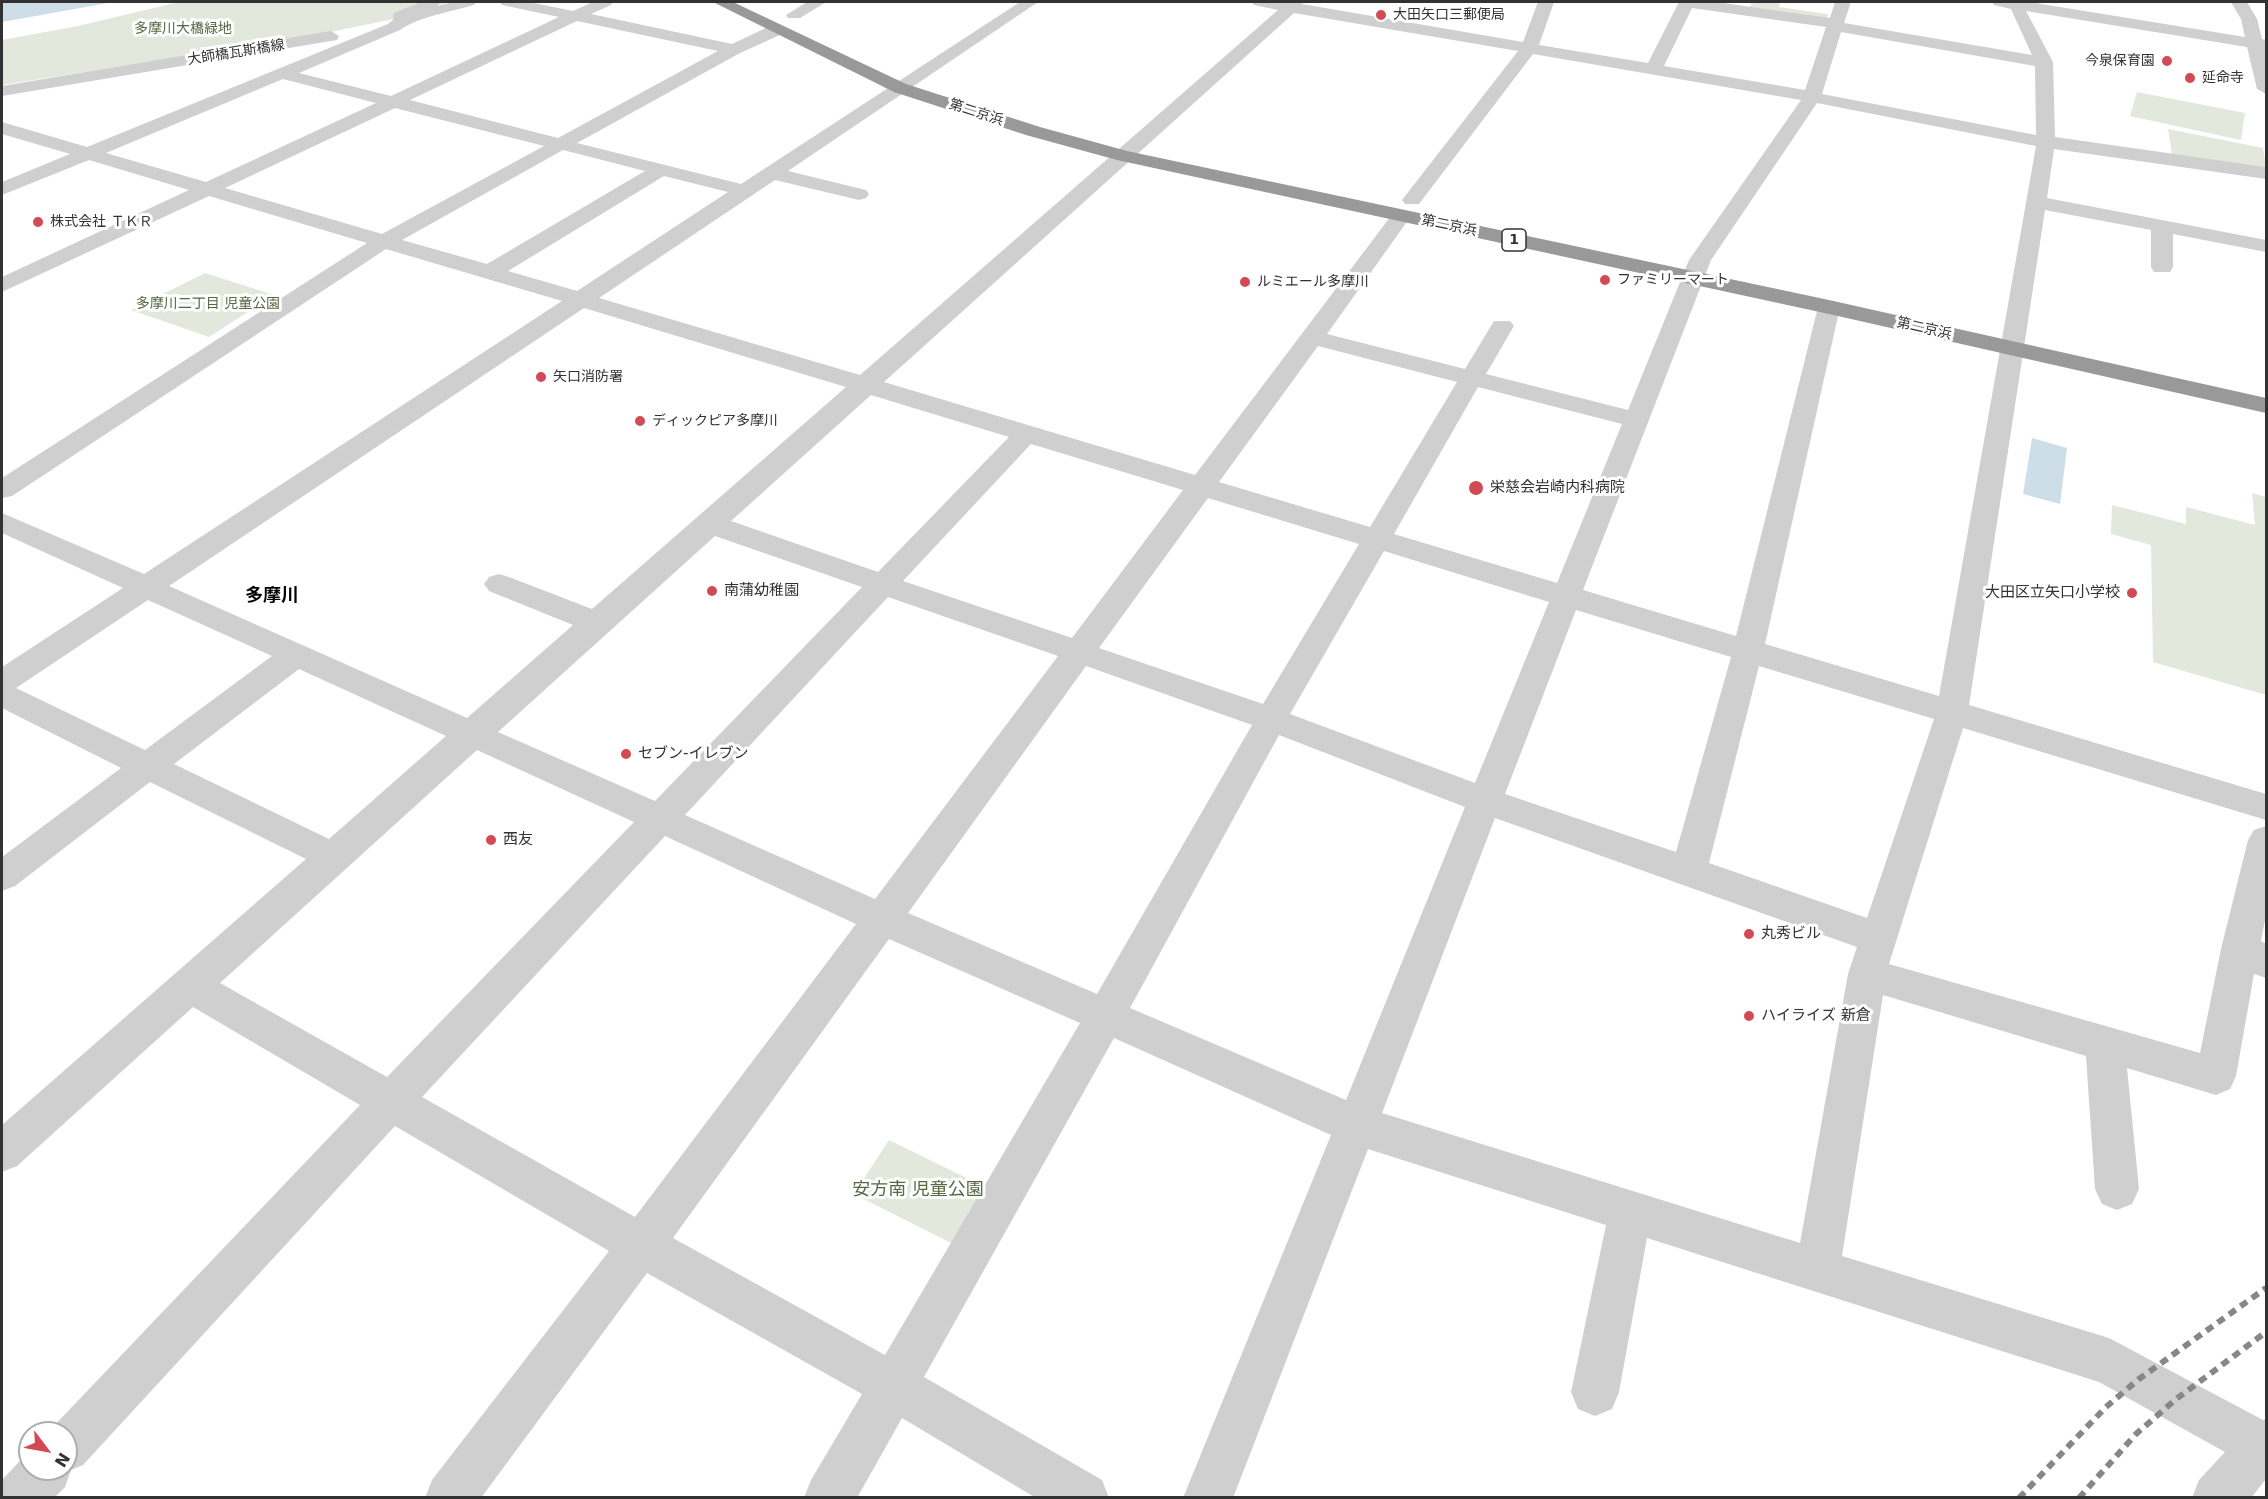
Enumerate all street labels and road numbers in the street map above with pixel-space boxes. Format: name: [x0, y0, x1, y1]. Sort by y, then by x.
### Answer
street label: 大師橋瓦斯橋線: [186, 37, 286, 69]
street label: 第二京浜: [947, 96, 1005, 130]
street label: 第二京浜: [1420, 212, 1478, 240]
road number: 1: [1502, 229, 1526, 251]
street label: 第二京浜: [1895, 315, 1953, 343]

